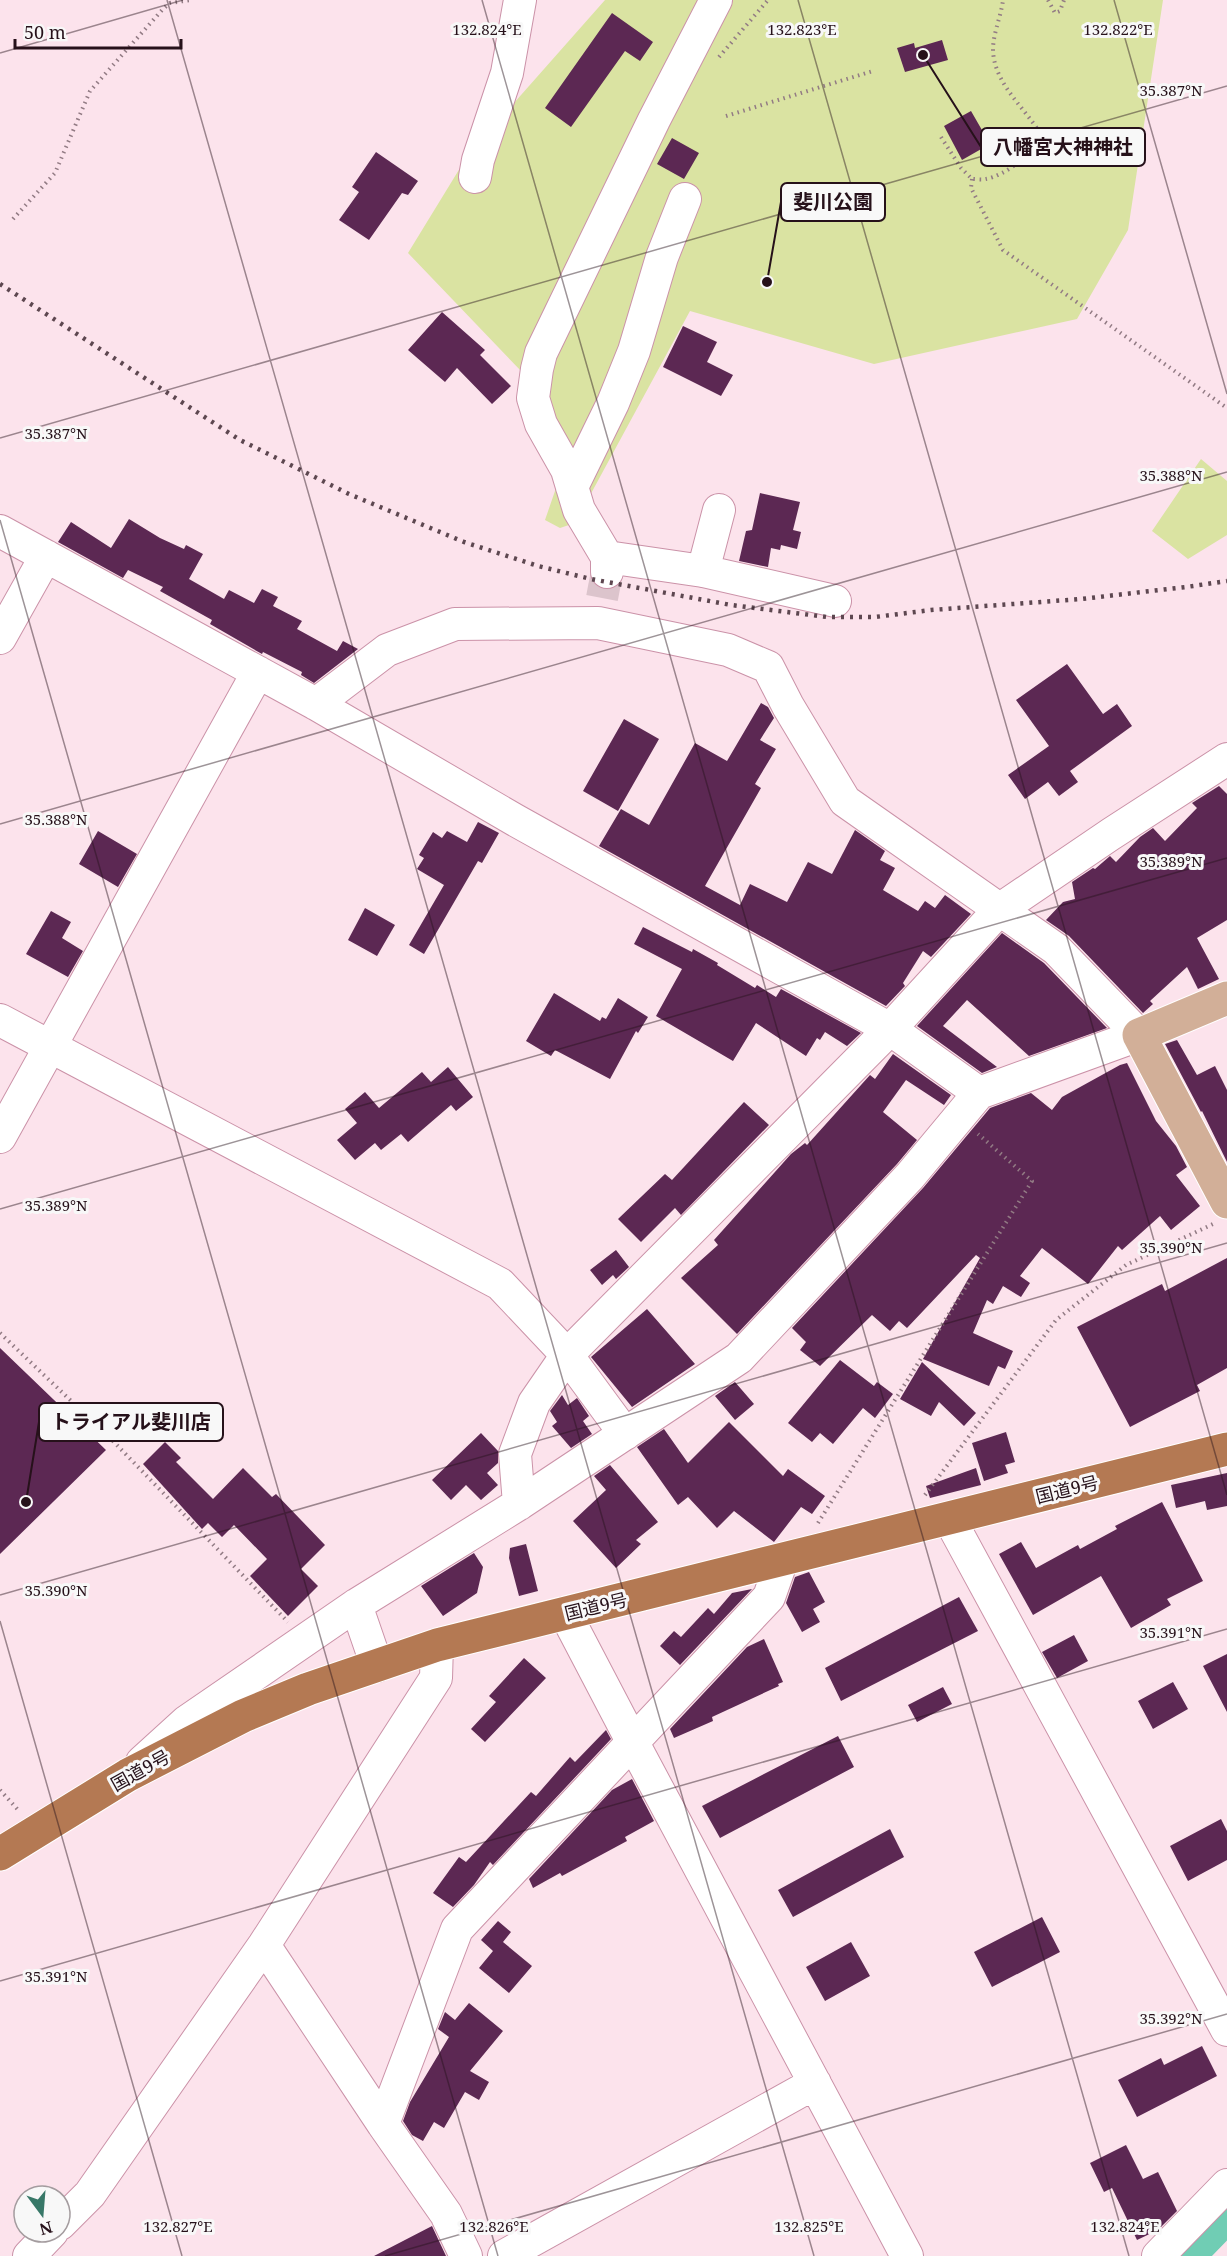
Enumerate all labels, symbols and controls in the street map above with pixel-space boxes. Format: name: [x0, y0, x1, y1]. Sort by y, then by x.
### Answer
scale bar: [15, 12, 182, 50]
text: 132.824°E: [452, 19, 522, 39]
text: 132.823°E: [767, 19, 837, 39]
text: 132.822°E: [1083, 19, 1153, 39]
text: 50 m: [24, 20, 66, 44]
text: 35.387°N: [1139, 80, 1203, 100]
callout: 八幡宮大神神社: [981, 128, 1145, 166]
text: 八幡宮大神神社: [993, 133, 1133, 160]
callout: 斐川公園: [781, 183, 885, 221]
text: 斐川公園: [793, 188, 873, 215]
text: 35.387°N: [24, 423, 88, 443]
text: 35.388°N: [1139, 465, 1203, 485]
text: 35.388°N: [24, 809, 88, 829]
text: 35.389°N: [1139, 851, 1203, 871]
text: 35.389°N: [24, 1195, 88, 1215]
text: 35.390°N: [1139, 1237, 1203, 1257]
callout: トライアル斐川店: [39, 1403, 223, 1441]
text: トライアル斐川店: [51, 1408, 211, 1435]
street label: 国道9号: [1033, 1470, 1101, 1508]
text: 35.390°N: [24, 1580, 88, 1600]
street label: 国道9号: [562, 1587, 630, 1625]
text: 35.391°N: [1139, 1622, 1203, 1642]
street label: 国道9号: [106, 1744, 174, 1796]
text: 35.391°N: [24, 1966, 88, 1986]
text: 35.392°N: [1139, 2008, 1203, 2028]
north arrow: [12, 2184, 72, 2244]
text: N: [37, 2216, 55, 2241]
text: 132.827°E: [143, 2216, 213, 2236]
text: 132.826°E: [459, 2216, 529, 2236]
text: 132.825°E: [774, 2216, 844, 2236]
text: 132.824°E: [1090, 2216, 1160, 2236]

